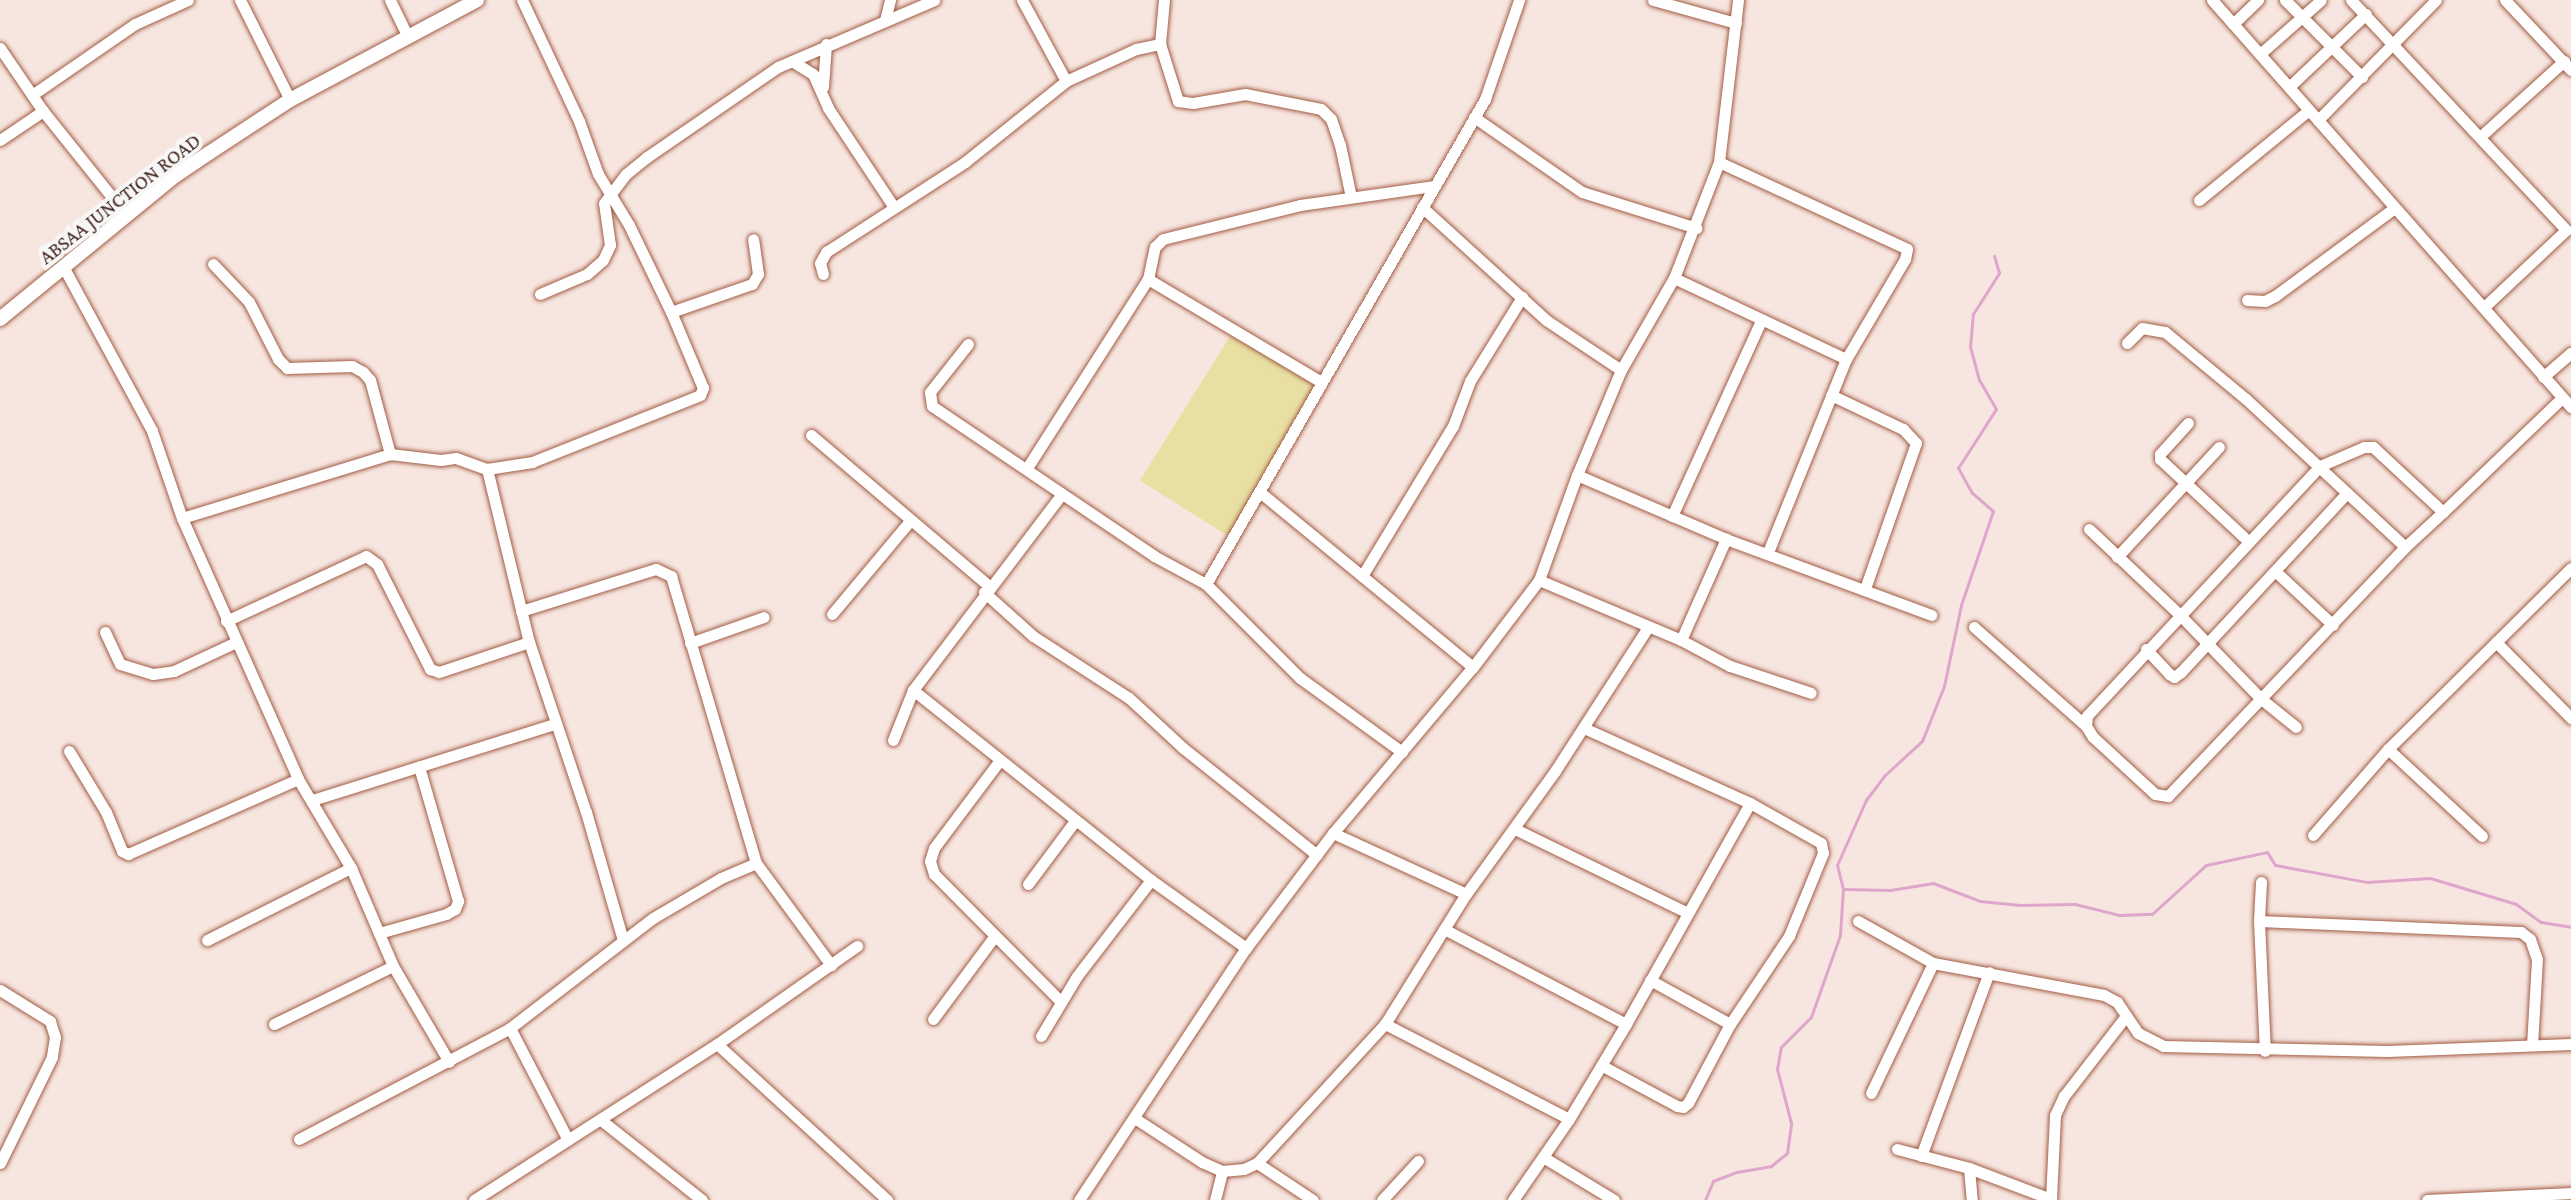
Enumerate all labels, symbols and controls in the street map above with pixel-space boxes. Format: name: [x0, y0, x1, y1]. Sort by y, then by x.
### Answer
street label: ABSAA JUNCTION ROAD: [35, 129, 205, 269]

